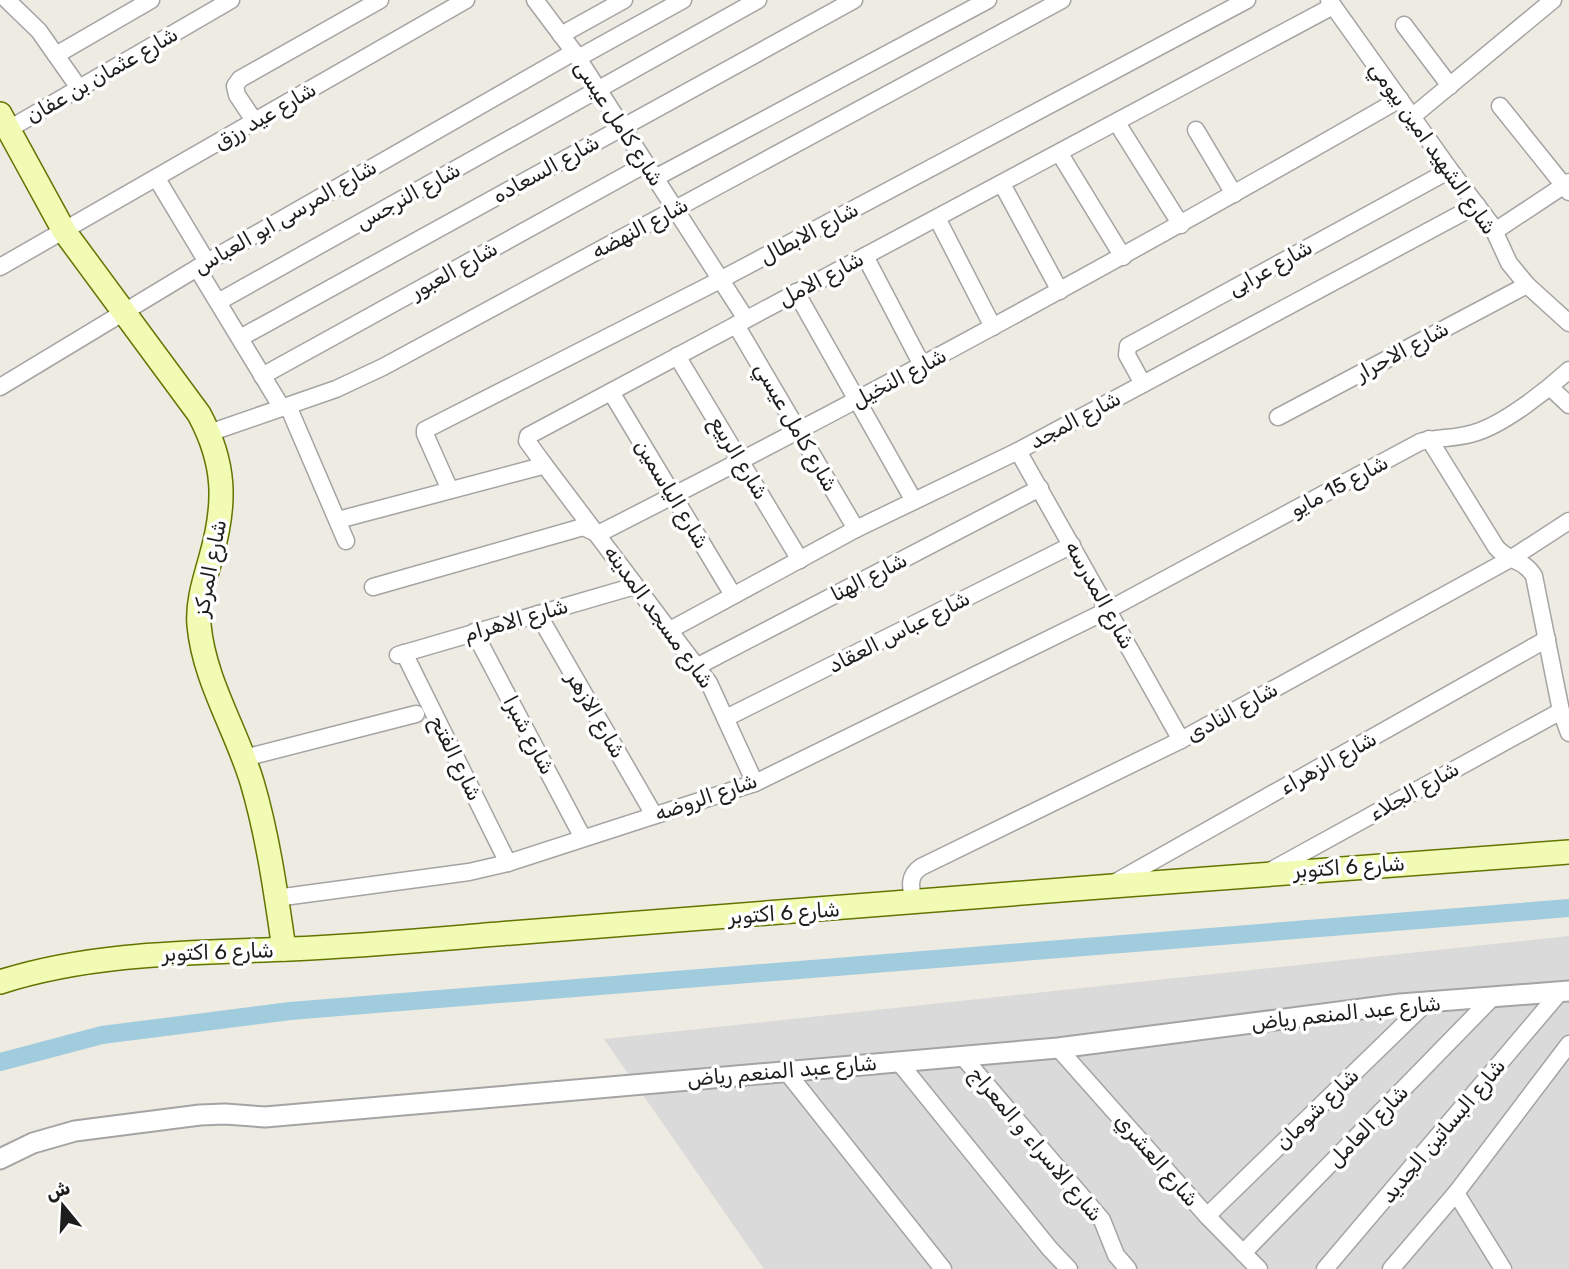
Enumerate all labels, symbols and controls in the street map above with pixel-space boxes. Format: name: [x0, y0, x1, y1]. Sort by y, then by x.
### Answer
street label: شارع عثمان بن عفان: [21, 21, 183, 130]
street label: شارع كامل عيسى: [568, 55, 669, 192]
street label: شارع الشهيد امين بيومي: [1361, 57, 1502, 241]
street label: شارع عيد رزق: [209, 76, 321, 157]
street label: شارع السعاده: [488, 129, 604, 210]
street label: شارع المرسى ابو العباس: [189, 154, 382, 281]
street label: شارع النرجس: [351, 157, 465, 236]
street label: شارع النهضه: [587, 192, 693, 265]
street label: شارع الابطال: [755, 196, 863, 271]
street label: شارع عرابى: [1223, 234, 1317, 303]
street label: شارع العبور: [404, 235, 503, 306]
street label: شارع الامل: [774, 246, 869, 313]
street label: شارع الاحرار: [1349, 316, 1454, 388]
street label: شارع النخيل: [847, 342, 951, 415]
street label: شارع كامل عيسي: [746, 358, 844, 498]
street label: شارع المجد: [1025, 385, 1126, 456]
street label: شارع الربيع: [702, 412, 774, 505]
street label: شارع الياسمين: [628, 434, 715, 554]
street label: شارع 15 مايو: [1285, 449, 1393, 524]
street label: شارع المركز: [188, 517, 233, 621]
street label: شارع المدرسه: [1059, 536, 1140, 654]
street label: شارع مسجد المدينه: [598, 540, 720, 694]
street label: شارع الهنا: [826, 547, 912, 608]
street label: شارع عباس العقاد: [824, 585, 975, 680]
street label: شارع الاهرام: [461, 593, 571, 648]
street label: شارع الازهر: [559, 665, 631, 763]
street label: شارع النادى: [1182, 676, 1283, 749]
street label: شارع شبرا: [497, 691, 561, 779]
street label: شارع الفتح: [423, 711, 488, 805]
street label: شارع الزهراء: [1275, 726, 1382, 801]
street label: شارع الجلاء: [1364, 756, 1464, 827]
street label: شارع الروضه: [651, 767, 761, 828]
street label: شارع 6 اكتوبر: [1290, 850, 1406, 885]
street label: شارع 6 اكتوبر: [725, 896, 841, 931]
street label: شارع 6 اكتوبر: [160, 937, 274, 968]
street label: شارع عبد المنعم رياض: [1250, 990, 1442, 1037]
street label: شارع عبد المنعم رياض: [686, 1050, 878, 1093]
street label: شارع البساتين الجديد: [1375, 1053, 1512, 1209]
street label: شارع الاسراء و المعراج: [963, 1061, 1108, 1227]
street label: شارع شومان: [1269, 1062, 1365, 1156]
street label: شارع العامل: [1322, 1079, 1414, 1173]
street label: شارع العشري: [1109, 1108, 1205, 1213]
north arrow: [28, 1171, 98, 1241]
text: ش: [43, 1176, 73, 1205]

